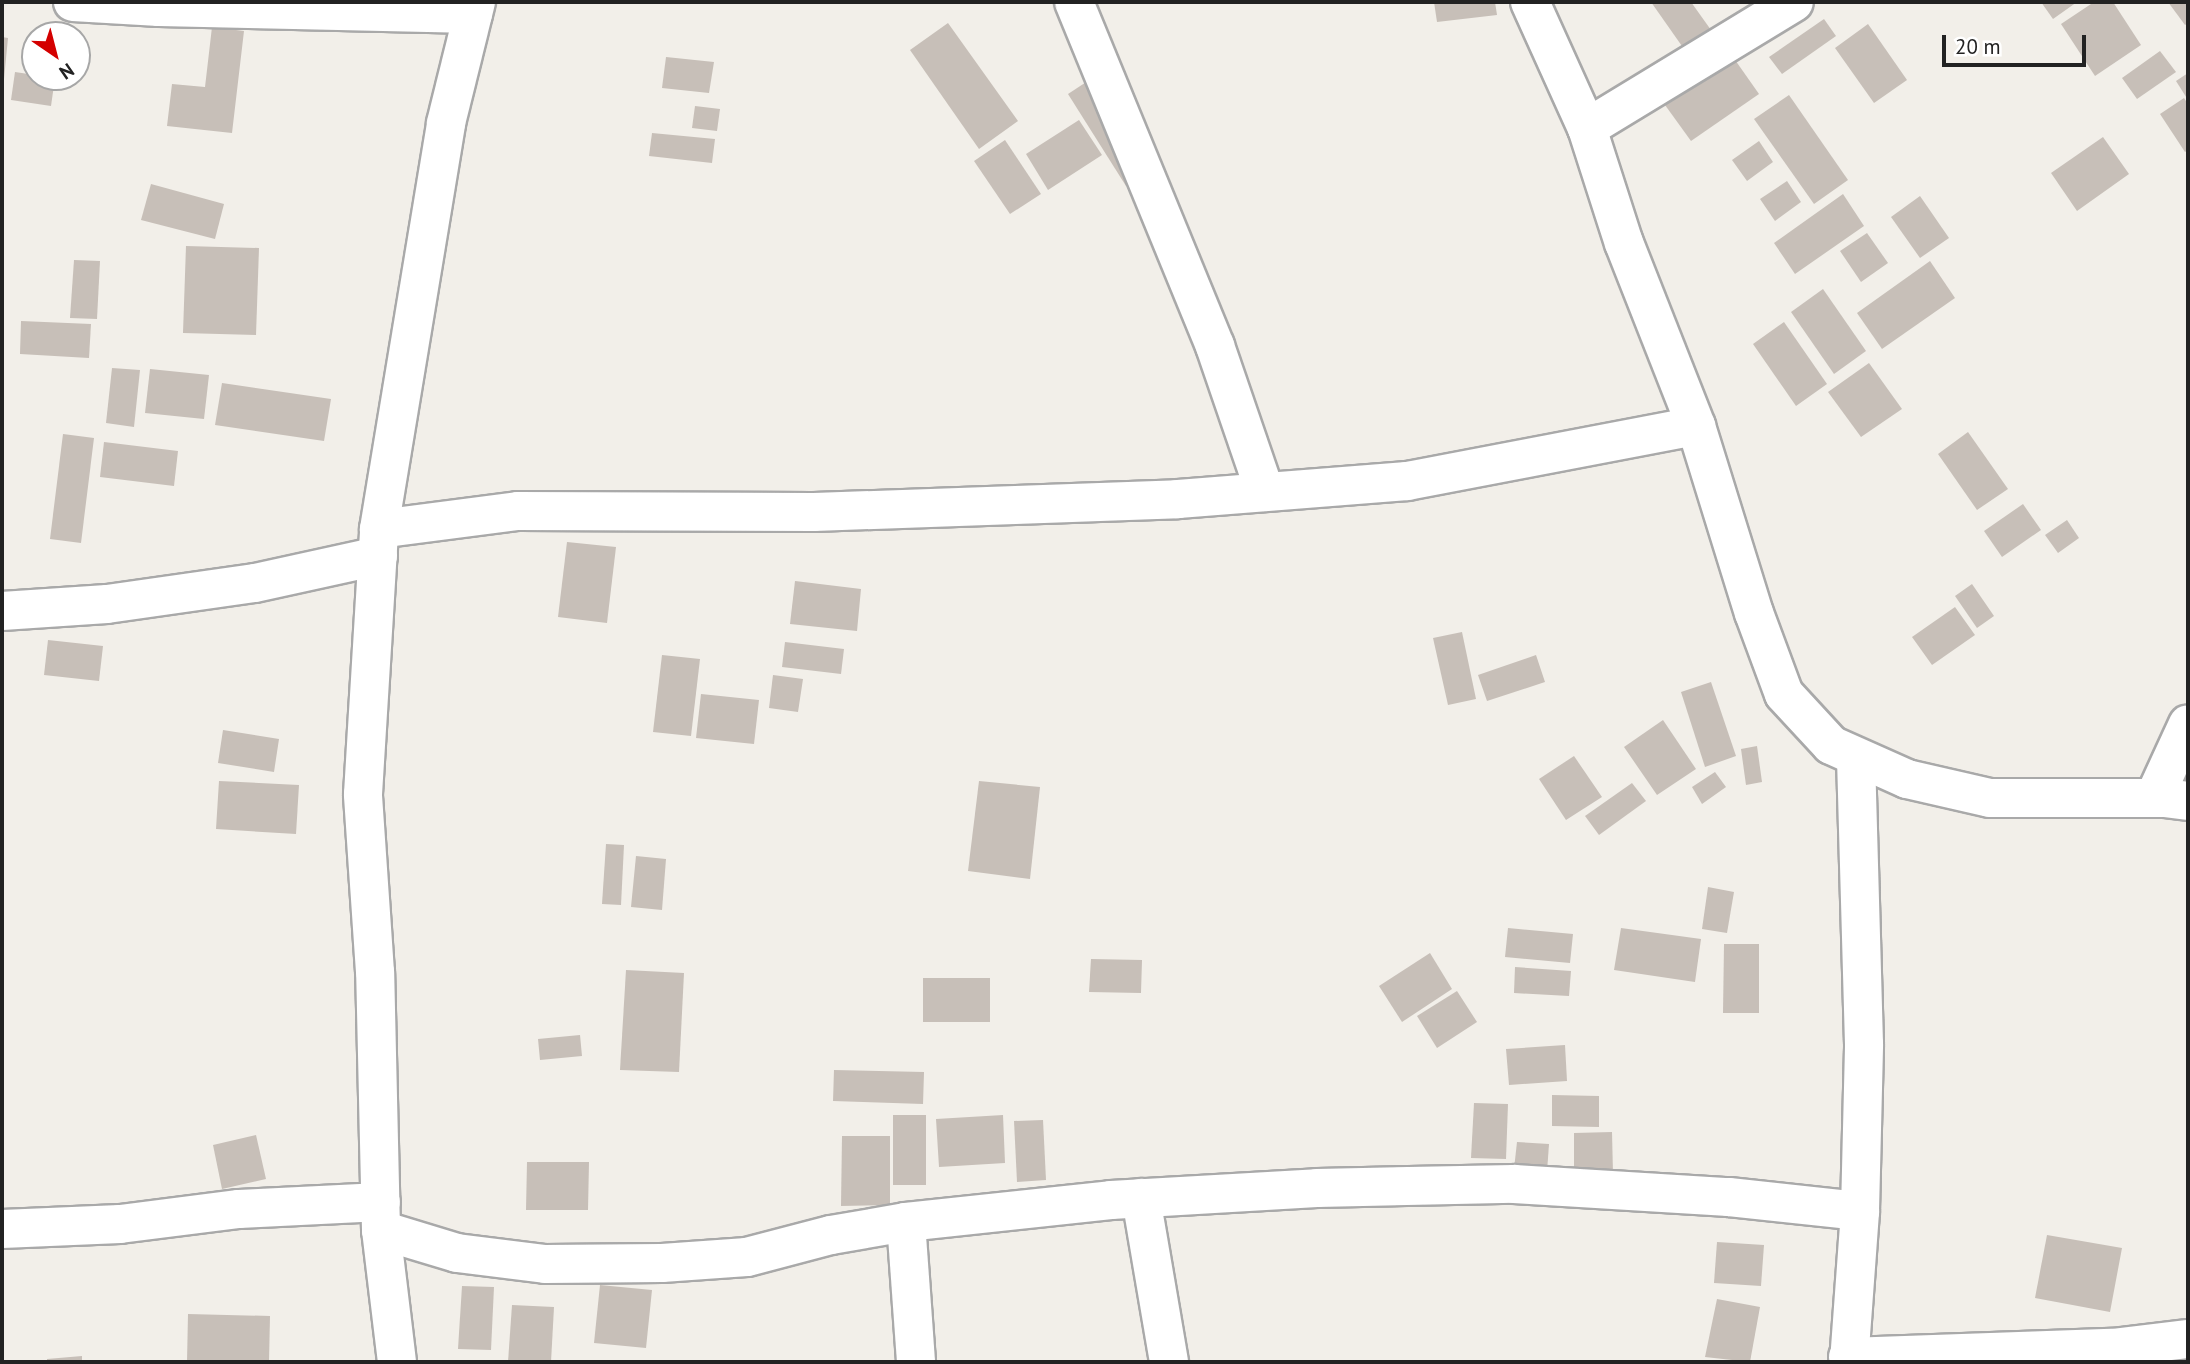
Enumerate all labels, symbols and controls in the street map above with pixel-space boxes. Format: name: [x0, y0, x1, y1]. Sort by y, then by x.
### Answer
north arrow: [21, 21, 91, 91]
scale bar: [1945, 21, 2088, 65]
text: 20 m: [1955, 33, 2001, 60]
text: N: [55, 58, 79, 85]

